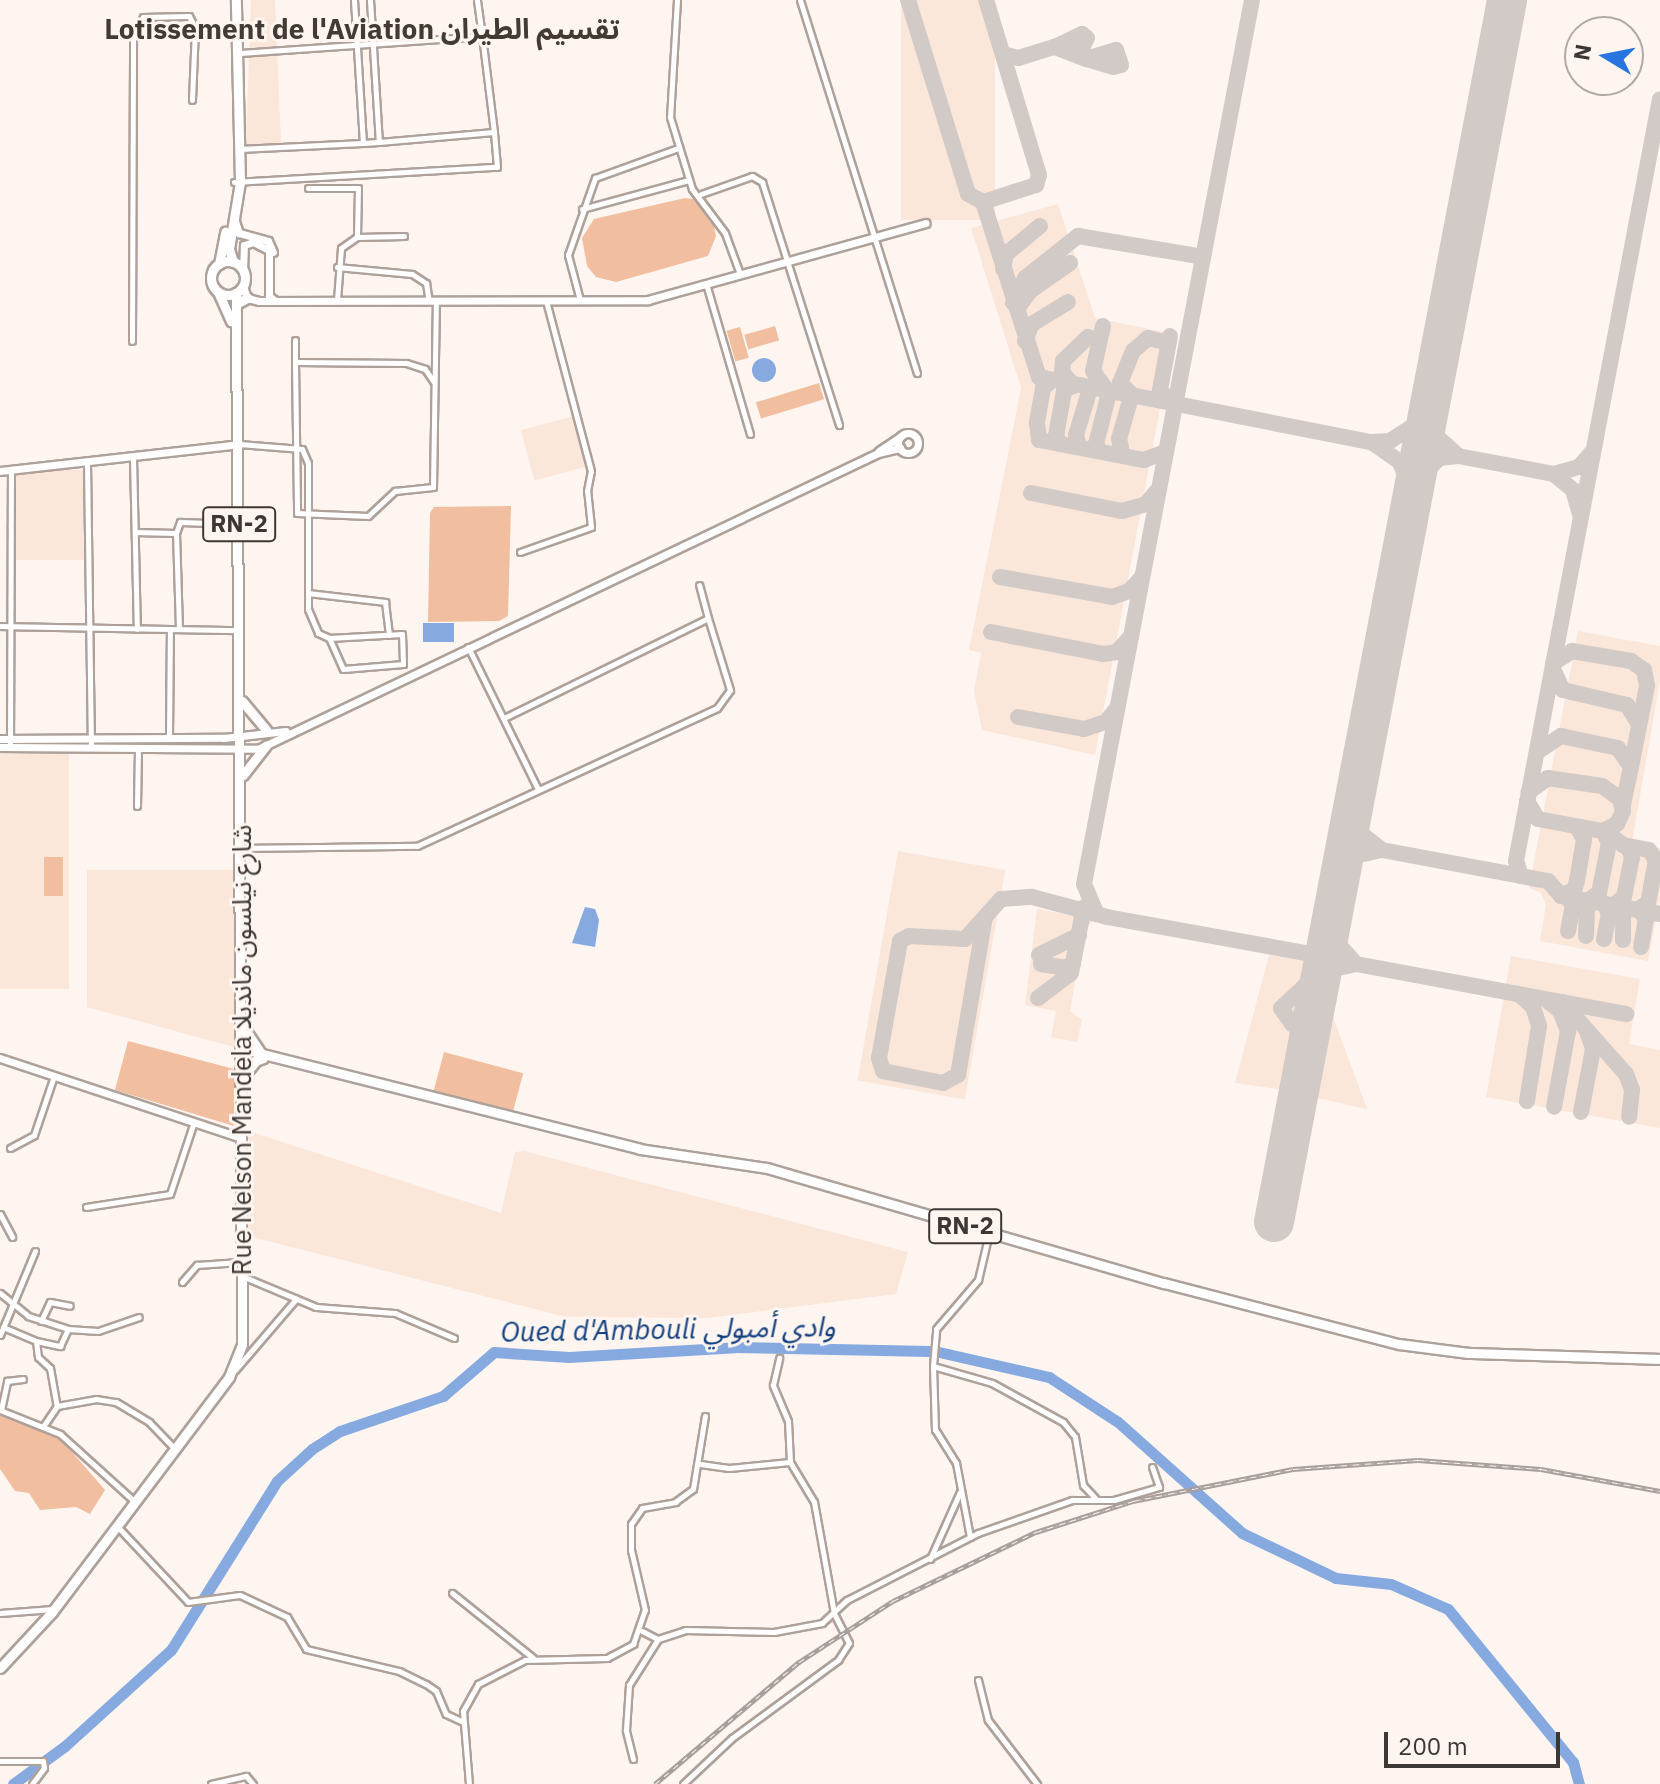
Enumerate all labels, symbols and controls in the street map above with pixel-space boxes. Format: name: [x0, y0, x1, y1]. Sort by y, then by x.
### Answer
district label: Lotissement de l'Aviation تقسيم الطيران: [104, 12, 620, 46]
north arrow: [1564, 16, 1644, 96]
text: N: [1566, 42, 1598, 62]
road number: RN-2: [201, 504, 277, 544]
street label: Rue Nelson Mandela شارع نيلسون مانديلا: [226, 825, 258, 1275]
road number: RN-2: [927, 1206, 1003, 1246]
water label: Oued d'Ambouli وادي أمبولي: [500, 1309, 836, 1349]
scale bar: [1388, 1716, 1564, 1766]
text: 200 m: [1398, 1730, 1468, 1762]

